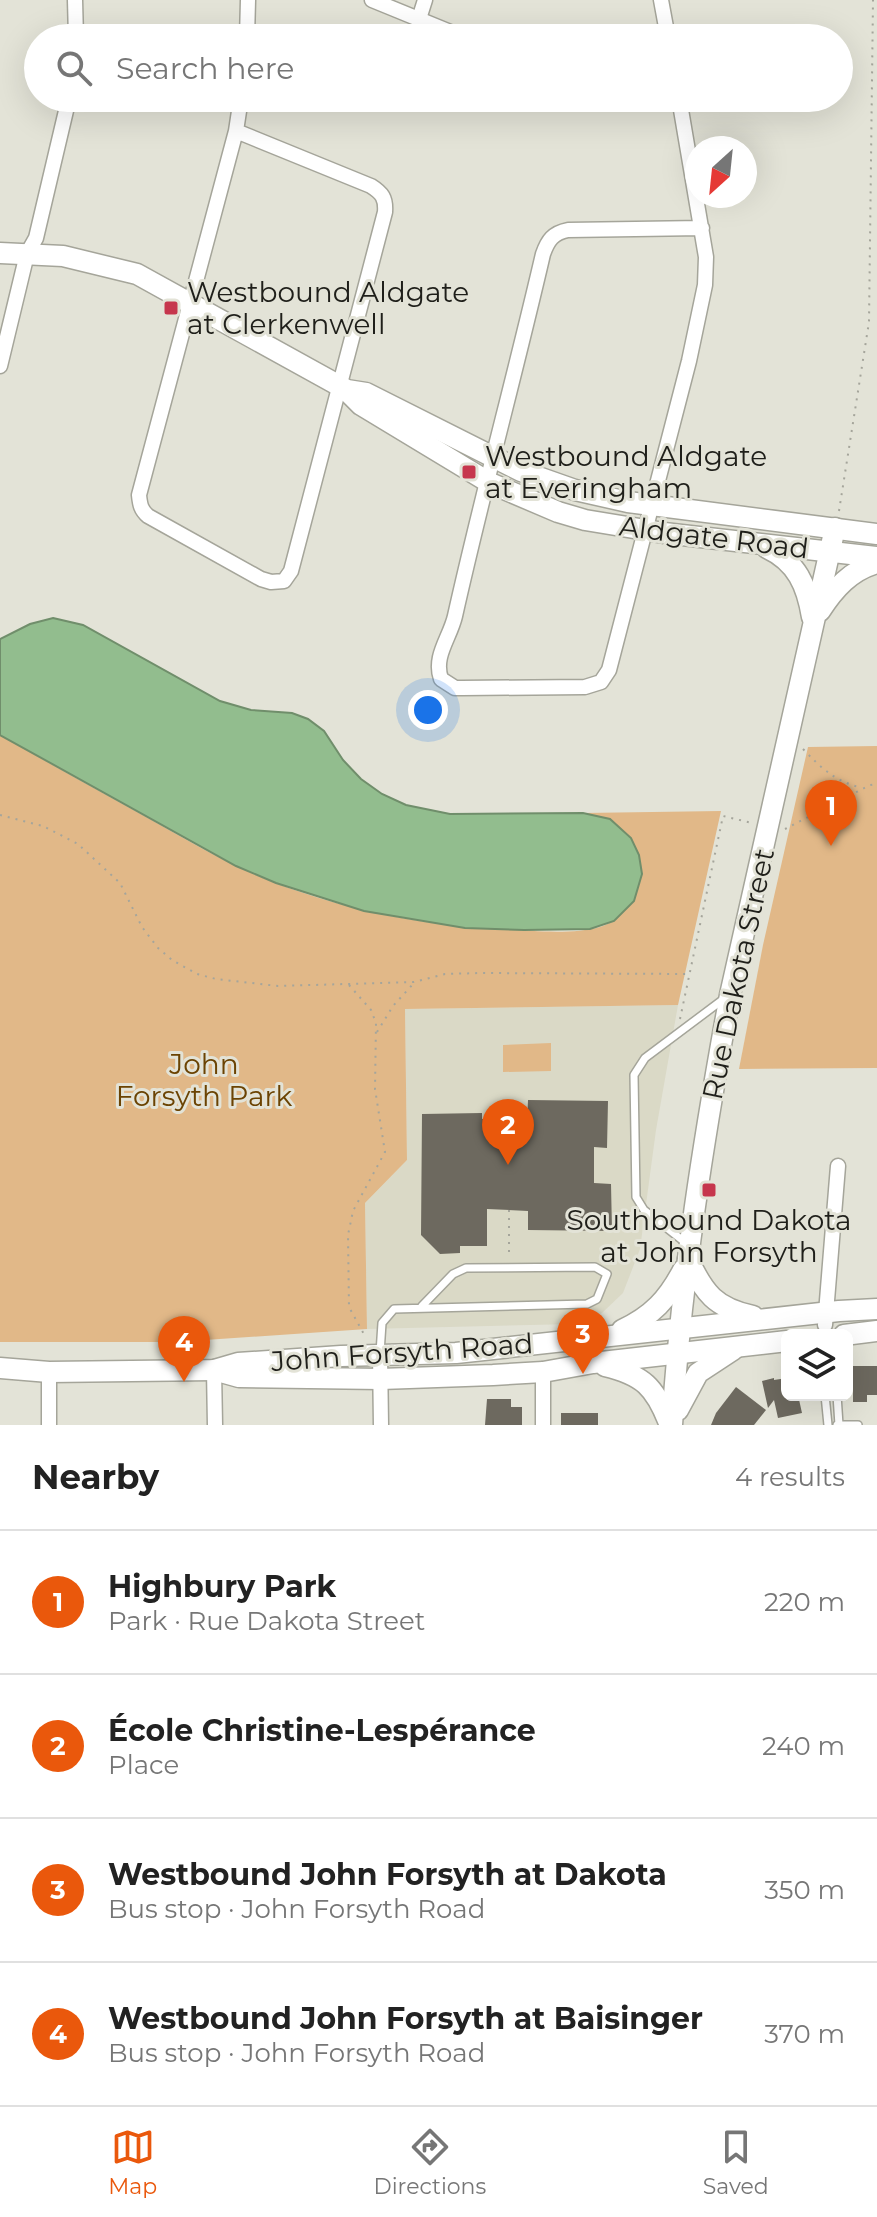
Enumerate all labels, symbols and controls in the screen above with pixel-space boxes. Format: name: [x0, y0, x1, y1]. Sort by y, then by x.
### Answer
search box: [24, 24, 853, 112]
icon: search: [52, 46, 96, 90]
text: Search here: [116, 50, 294, 87]
north arrow: [685, 136, 757, 208]
place label: Westbound Aldgate at Clerkenwell: [187, 275, 469, 341]
marker: Westbound Aldgate at Clerkenwell: [162, 299, 180, 317]
place label: Westbound Aldgate at Everingham: [485, 439, 767, 505]
marker: Westbound Aldgate at Everingham: [460, 463, 478, 481]
street label: Aldgate Road: [617, 509, 811, 565]
your location: [408, 690, 448, 730]
pin: 1: [805, 780, 857, 846]
street label: Rue Dakota Street: [695, 845, 781, 1103]
park label: John Forsyth Park: [116, 1047, 293, 1113]
pin: 2: [482, 1099, 534, 1165]
marker: Southbound Dakota at John Forsyth: [700, 1181, 718, 1199]
place label: Southbound Dakota at John Forsyth: [566, 1203, 852, 1269]
pin: 3: [557, 1308, 609, 1374]
pin: 4: [158, 1316, 210, 1382]
street label: John Forsyth Road: [269, 1326, 534, 1378]
map controls: [781, 1329, 853, 1401]
button: layers: [781, 1329, 853, 1401]
text: Nearby: [32, 1456, 159, 1498]
text: 4 results: [735, 1461, 845, 1493]
text: Highbury Park: [108, 1568, 336, 1605]
text: 1: [53, 1586, 63, 1618]
text: 220 m: [764, 1586, 845, 1618]
text: Park · Rue Dakota Street: [108, 1605, 425, 1637]
text: École Christine-Lespérance: [108, 1712, 536, 1749]
text: 2: [50, 1730, 66, 1762]
text: 240 m: [762, 1730, 845, 1762]
text: Place: [108, 1749, 179, 1781]
text: Westbound John Forsyth at Dakota: [108, 1856, 667, 1893]
text: 3: [50, 1874, 66, 1906]
text: 350 m: [764, 1874, 845, 1906]
text: Bus stop · John Forsyth Road: [108, 1893, 485, 1925]
text: Westbound John Forsyth at Baisinger: [108, 2000, 703, 2037]
text: 4: [49, 2018, 67, 2050]
text: 370 m: [764, 2018, 845, 2050]
text: Bus stop · John Forsyth Road: [108, 2037, 485, 2069]
tab: Map: [108, 2125, 157, 2200]
tab: Directions: [374, 2125, 486, 2200]
tab: Saved: [703, 2125, 769, 2200]

